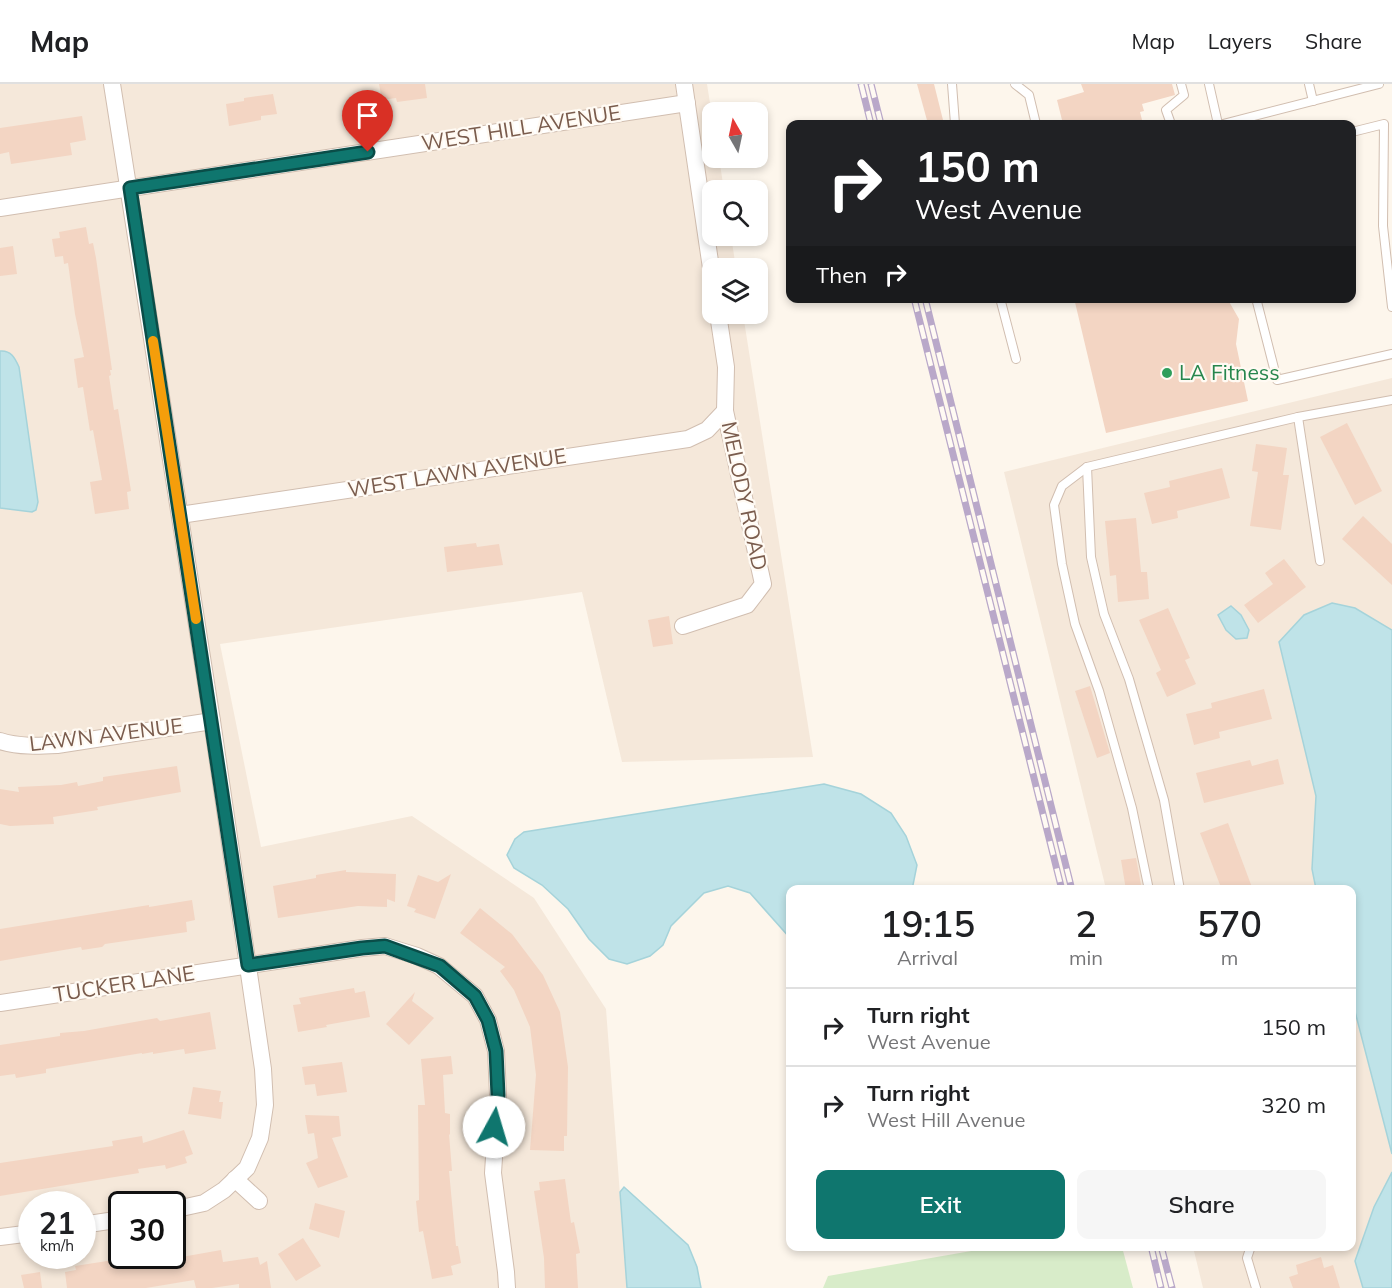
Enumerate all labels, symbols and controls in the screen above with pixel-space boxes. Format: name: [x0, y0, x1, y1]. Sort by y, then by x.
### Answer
text: Map: [30, 24, 89, 59]
text: Map: [1132, 28, 1175, 54]
text: Layers: [1208, 28, 1272, 54]
text: Share: [1305, 28, 1362, 54]
pin: [342, 90, 393, 152]
street label: WEST HILL AVENUE: [420, 98, 622, 156]
icon: arrive: [351, 99, 384, 132]
north arrow: [702, 102, 768, 168]
map controls: [702, 102, 768, 324]
text: 150 m: [915, 140, 1040, 193]
icon: right: [816, 144, 894, 222]
button: search: [702, 180, 768, 246]
text: West Avenue: [915, 192, 1082, 226]
button: layers: [702, 258, 768, 324]
icon: right: [879, 258, 912, 291]
text: Then: [816, 261, 867, 289]
place label: LA Fitness: [1179, 359, 1280, 385]
marker: LA Fitness: [1160, 366, 1174, 380]
street label: MELODY ROAD: [716, 419, 773, 573]
street label: WEST LAWN AVENUE: [346, 442, 568, 502]
street label: LAWN AVENUE: [28, 712, 184, 756]
text: 19:15: [880, 901, 975, 946]
text: 2: [1075, 901, 1097, 946]
text: 570: [1197, 901, 1262, 946]
text: Arrival: [897, 945, 958, 970]
text: min: [1069, 945, 1103, 970]
text: m: [1221, 945, 1238, 970]
street label: TUCKER LANE: [51, 959, 196, 1007]
text: Turn right: [867, 1001, 970, 1029]
icon: right: [816, 1011, 849, 1044]
text: 150 m: [1261, 1013, 1326, 1041]
text: West Avenue: [867, 1029, 991, 1054]
text: Turn right: [867, 1079, 970, 1107]
icon: right: [816, 1089, 849, 1122]
text: 320 m: [1261, 1091, 1326, 1119]
position arrow: [462, 1095, 526, 1159]
text: West Hill Avenue: [867, 1107, 1025, 1132]
button: Exit: [816, 1170, 1065, 1239]
button: Share: [1077, 1170, 1326, 1239]
speed limit sign: 30: [108, 1191, 186, 1269]
text: 21: [39, 1204, 75, 1242]
text: km/h: [40, 1236, 74, 1255]

